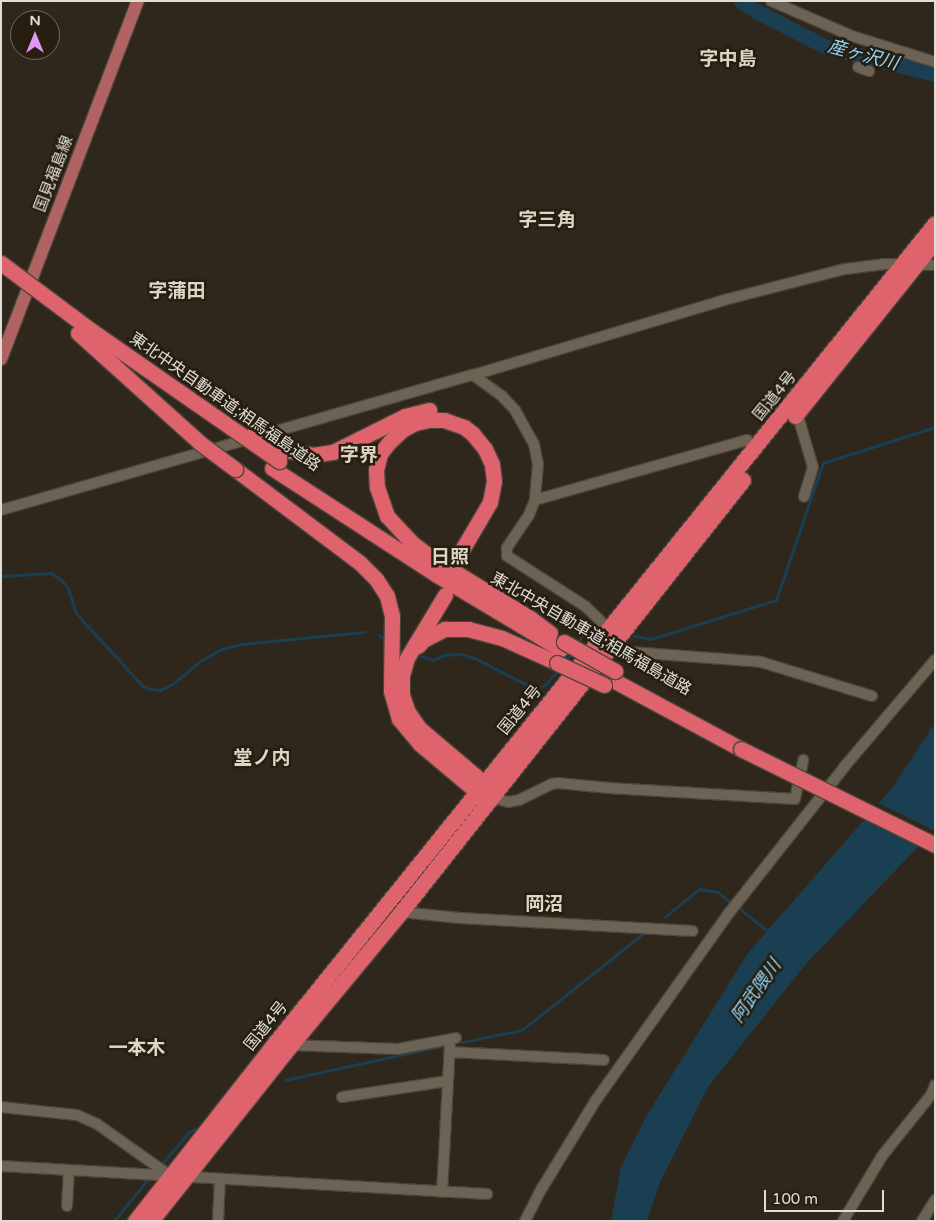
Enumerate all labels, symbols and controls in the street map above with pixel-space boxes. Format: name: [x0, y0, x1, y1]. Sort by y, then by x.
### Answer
north arrow: [10, 10, 60, 60]
text: N: [29, 12, 41, 29]
water label: 産ヶ沢川: [825, 35, 901, 75]
district label: 字中島: [700, 49, 756, 71]
street label: 国見福島線: [31, 133, 77, 215]
district label: 字三角: [519, 210, 575, 232]
district label: 字蒲田: [149, 281, 205, 303]
street label: 東北中央自動車道;相馬福島道路: [126, 329, 324, 475]
street label: 国道4号: [749, 367, 801, 425]
district label: 字界: [340, 445, 378, 467]
district label: 日照: [431, 547, 469, 569]
street label: 東北中央自動車道;相馬福島道路: [487, 569, 695, 699]
street label: 国道4号: [494, 681, 546, 739]
district label: 堂ノ内: [234, 748, 290, 770]
district label: 岡沼: [525, 894, 563, 916]
water label: 阿武隈川: [727, 955, 785, 1027]
street label: 国道4号: [240, 997, 292, 1055]
district label: 一本木: [109, 1038, 165, 1060]
scale bar: [766, 1180, 886, 1212]
text: 100 m: [772, 1190, 818, 1208]

